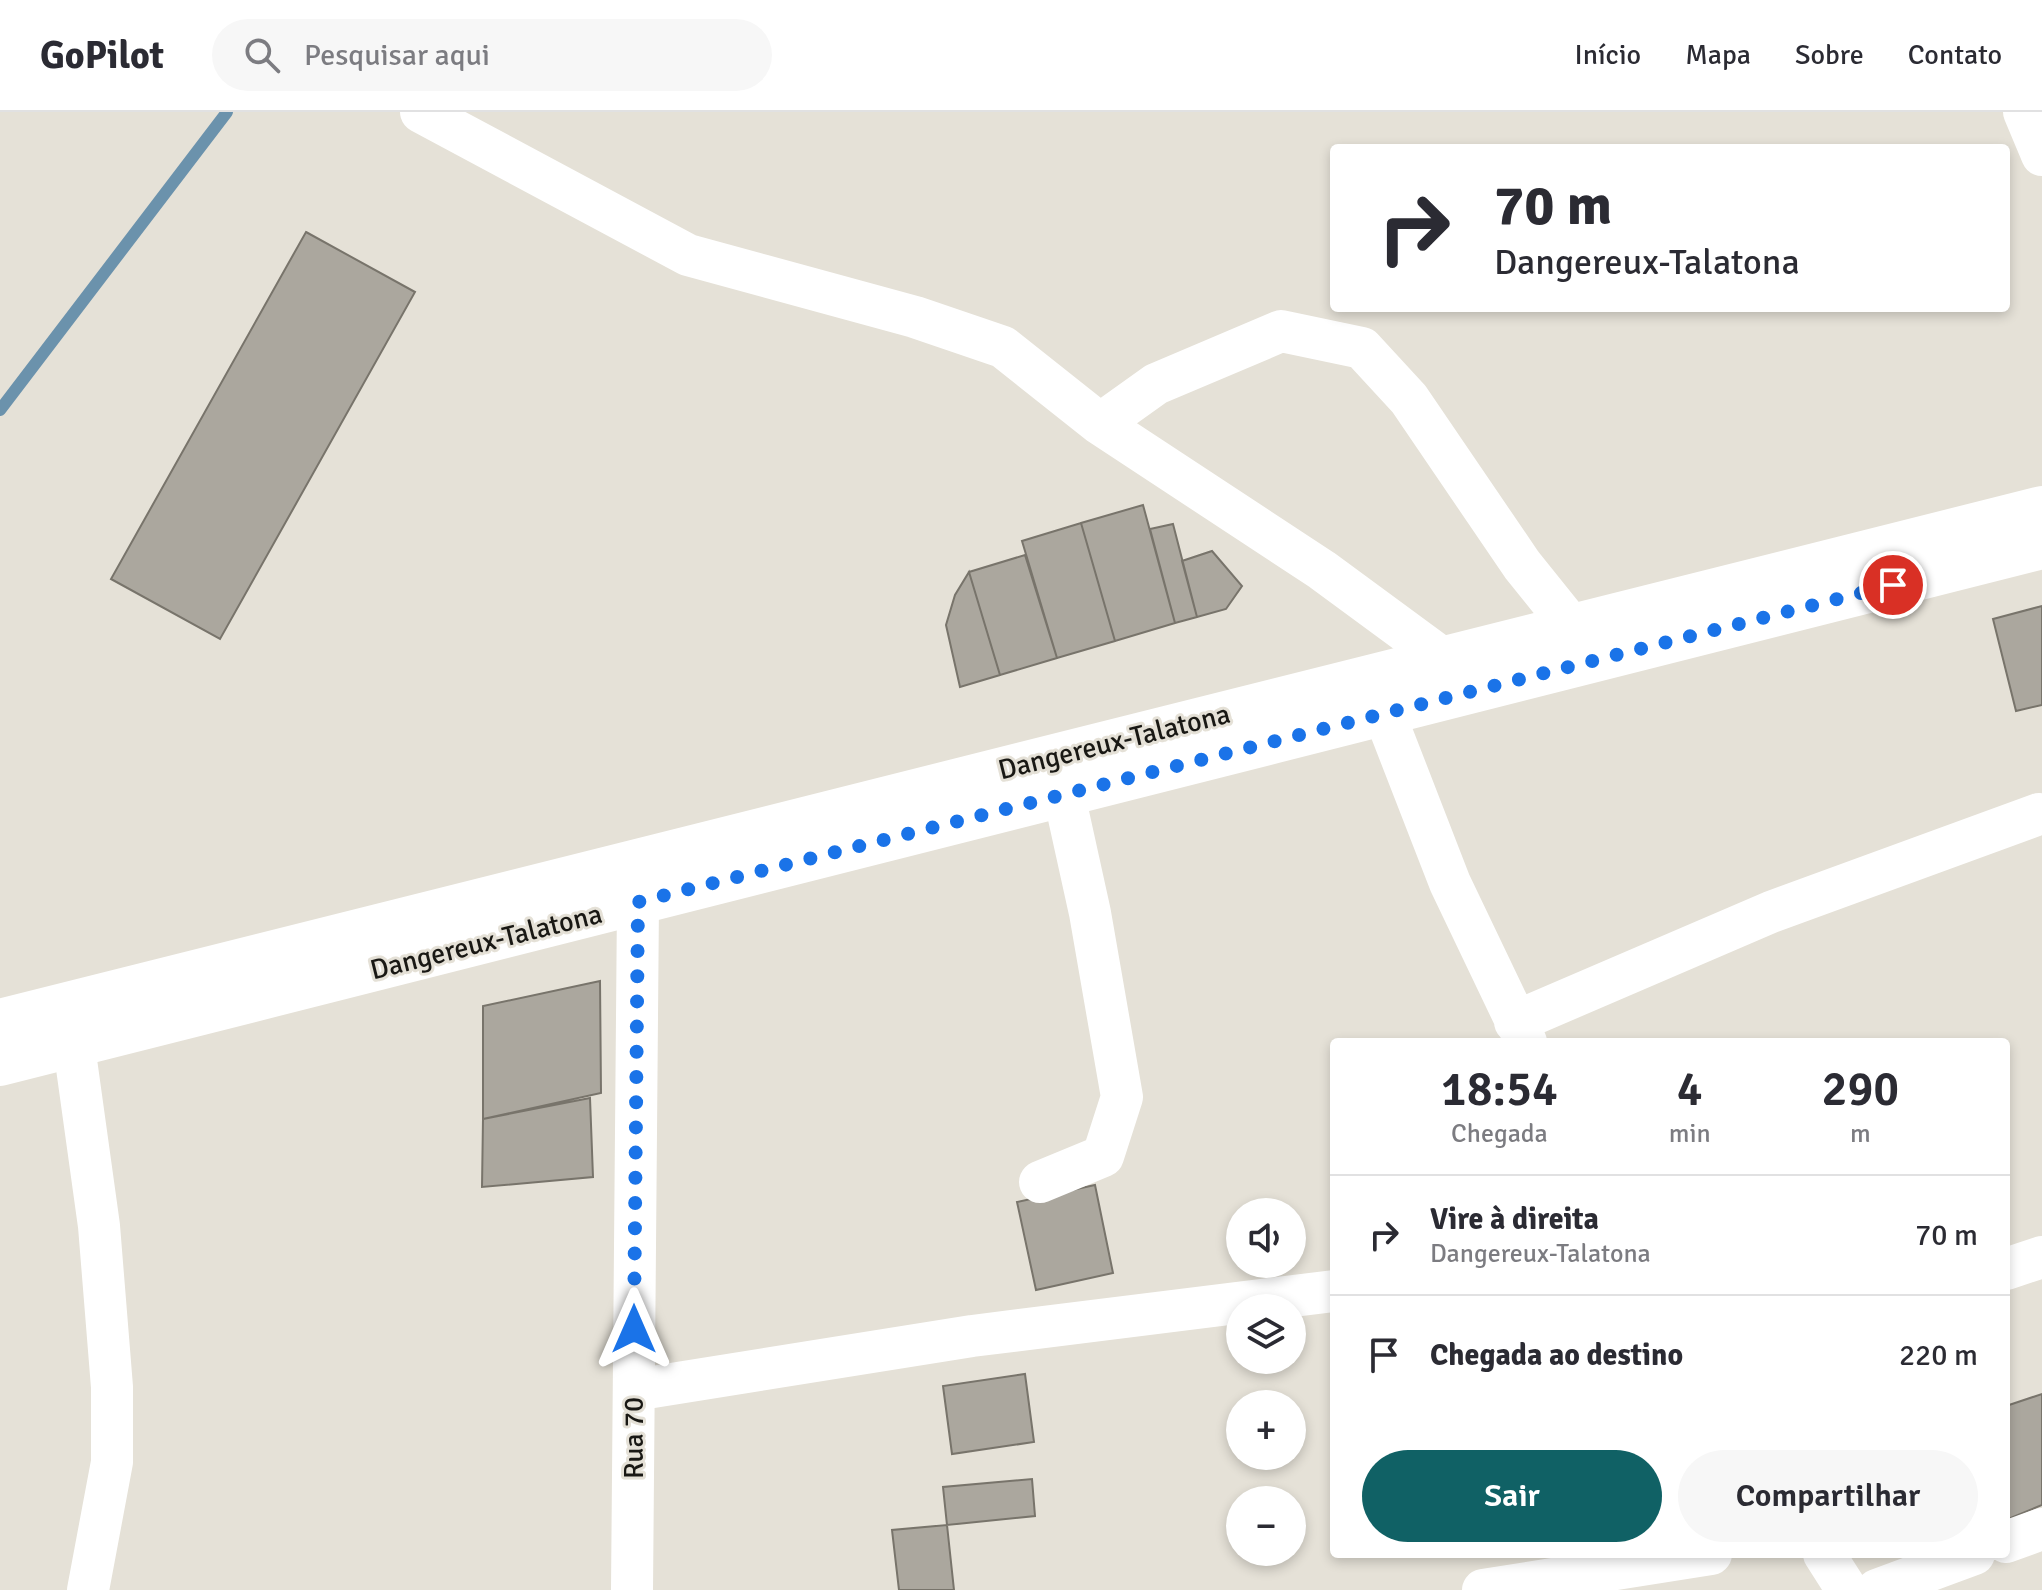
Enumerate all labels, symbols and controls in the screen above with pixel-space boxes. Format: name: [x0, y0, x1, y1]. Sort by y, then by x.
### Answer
search box: [212, 19, 772, 91]
text: GoPilot: [40, 32, 164, 79]
icon: search: [240, 33, 284, 77]
text: Pesquisar aqui: [304, 37, 490, 74]
text: Início: [1574, 38, 1641, 72]
text: Mapa: [1685, 38, 1751, 72]
text: Sobre: [1795, 38, 1864, 72]
text: Contato: [1908, 38, 2002, 72]
text: 70 m: [1494, 171, 1612, 240]
icon: right: [1362, 176, 1466, 280]
text: Dangereux-Talatona: [1494, 240, 1800, 285]
pin: [1859, 551, 1927, 619]
icon: arrive: [1871, 563, 1915, 607]
street label: Dangereux-Talatona: [995, 697, 1234, 787]
street label: Dangereux-Talatona: [367, 897, 606, 987]
text: 18:54: [1441, 1060, 1558, 1119]
text: 4: [1677, 1060, 1703, 1119]
text: 290: [1821, 1060, 1899, 1119]
text: Chegada: [1451, 1118, 1548, 1150]
text: min: [1669, 1118, 1711, 1150]
text: m: [1850, 1118, 1871, 1150]
map controls: [1226, 1198, 1306, 1566]
button: sound: [1226, 1198, 1306, 1278]
text: Vire à direita: [1430, 1201, 1599, 1238]
icon: right: [1362, 1213, 1406, 1257]
text: 70 m: [1915, 1217, 1978, 1254]
text: Dangereux-Talatona: [1430, 1238, 1651, 1270]
position arrow: [592, 1287, 676, 1371]
button: layers: [1226, 1294, 1306, 1374]
icon: arrive: [1362, 1333, 1406, 1377]
text: Chegada ao destino: [1430, 1337, 1683, 1374]
text: 220 m: [1899, 1337, 1978, 1374]
button: +: [1226, 1390, 1306, 1470]
street label: Rua 70: [617, 1397, 651, 1479]
button: Sair: [1362, 1450, 1662, 1542]
button: Compartilhar: [1678, 1450, 1978, 1542]
button: −: [1226, 1486, 1306, 1566]

